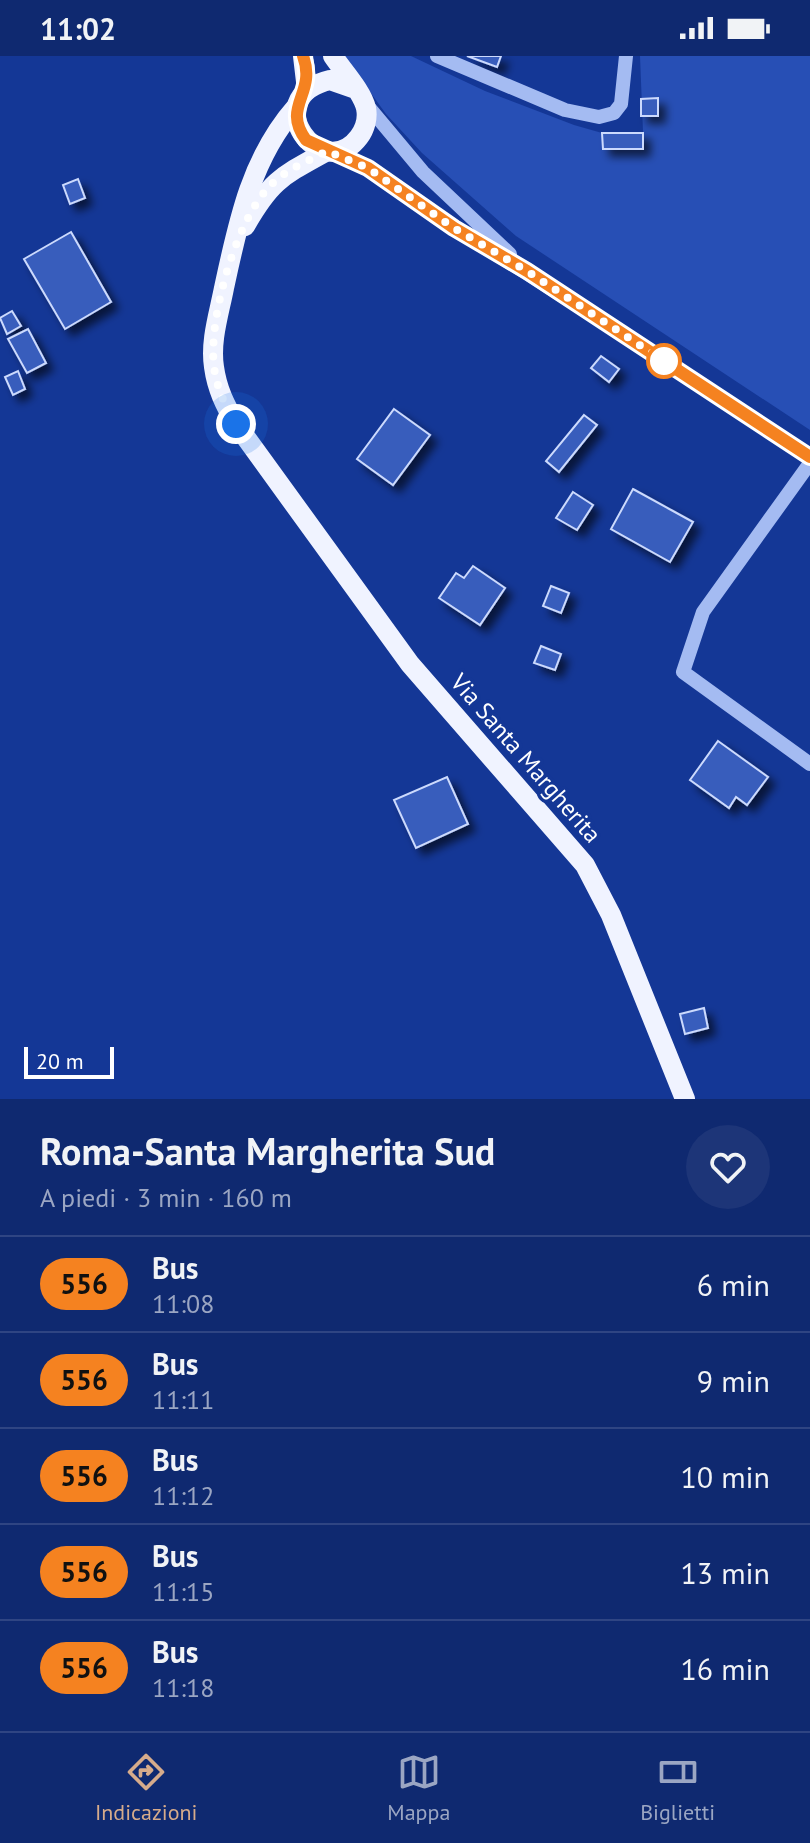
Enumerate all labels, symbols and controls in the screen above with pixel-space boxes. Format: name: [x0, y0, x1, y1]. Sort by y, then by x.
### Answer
text: 11:02: [40, 9, 116, 48]
unlabelled marker: [647, 344, 681, 378]
your location: [216, 404, 256, 444]
street label: Via Santa Margherita: [443, 666, 608, 849]
scale bar: [24, 1043, 114, 1079]
text: 20 m: [36, 1047, 84, 1075]
button: heart: [686, 1125, 770, 1209]
text: Roma-Santa Margherita Sud: [40, 1126, 495, 1175]
text: A piedi · 3 min · 160 m: [40, 1181, 292, 1214]
text: Bus: [152, 1248, 199, 1287]
text: 556: [60, 1265, 108, 1302]
text: 6 min: [697, 1265, 770, 1304]
text: 11:08: [152, 1287, 214, 1320]
text: Bus: [152, 1344, 199, 1383]
text: 556: [60, 1361, 108, 1398]
text: 9 min: [697, 1361, 770, 1400]
text: 11:11: [152, 1383, 214, 1416]
text: Bus: [152, 1440, 199, 1479]
text: 556: [60, 1457, 108, 1494]
text: 10 min: [680, 1457, 770, 1496]
text: 11:12: [152, 1479, 214, 1512]
text: Bus: [152, 1536, 199, 1575]
text: 556: [60, 1553, 108, 1590]
text: 13 min: [680, 1553, 770, 1592]
text: 11:15: [152, 1575, 214, 1608]
text: Bus: [152, 1632, 199, 1671]
text: 556: [60, 1649, 108, 1686]
text: 16 min: [680, 1649, 770, 1688]
text: 11:18: [152, 1671, 214, 1704]
tab: Indicazioni: [95, 1750, 197, 1826]
tab: Mappa: [387, 1750, 450, 1826]
tab: Biglietti: [640, 1750, 715, 1826]

